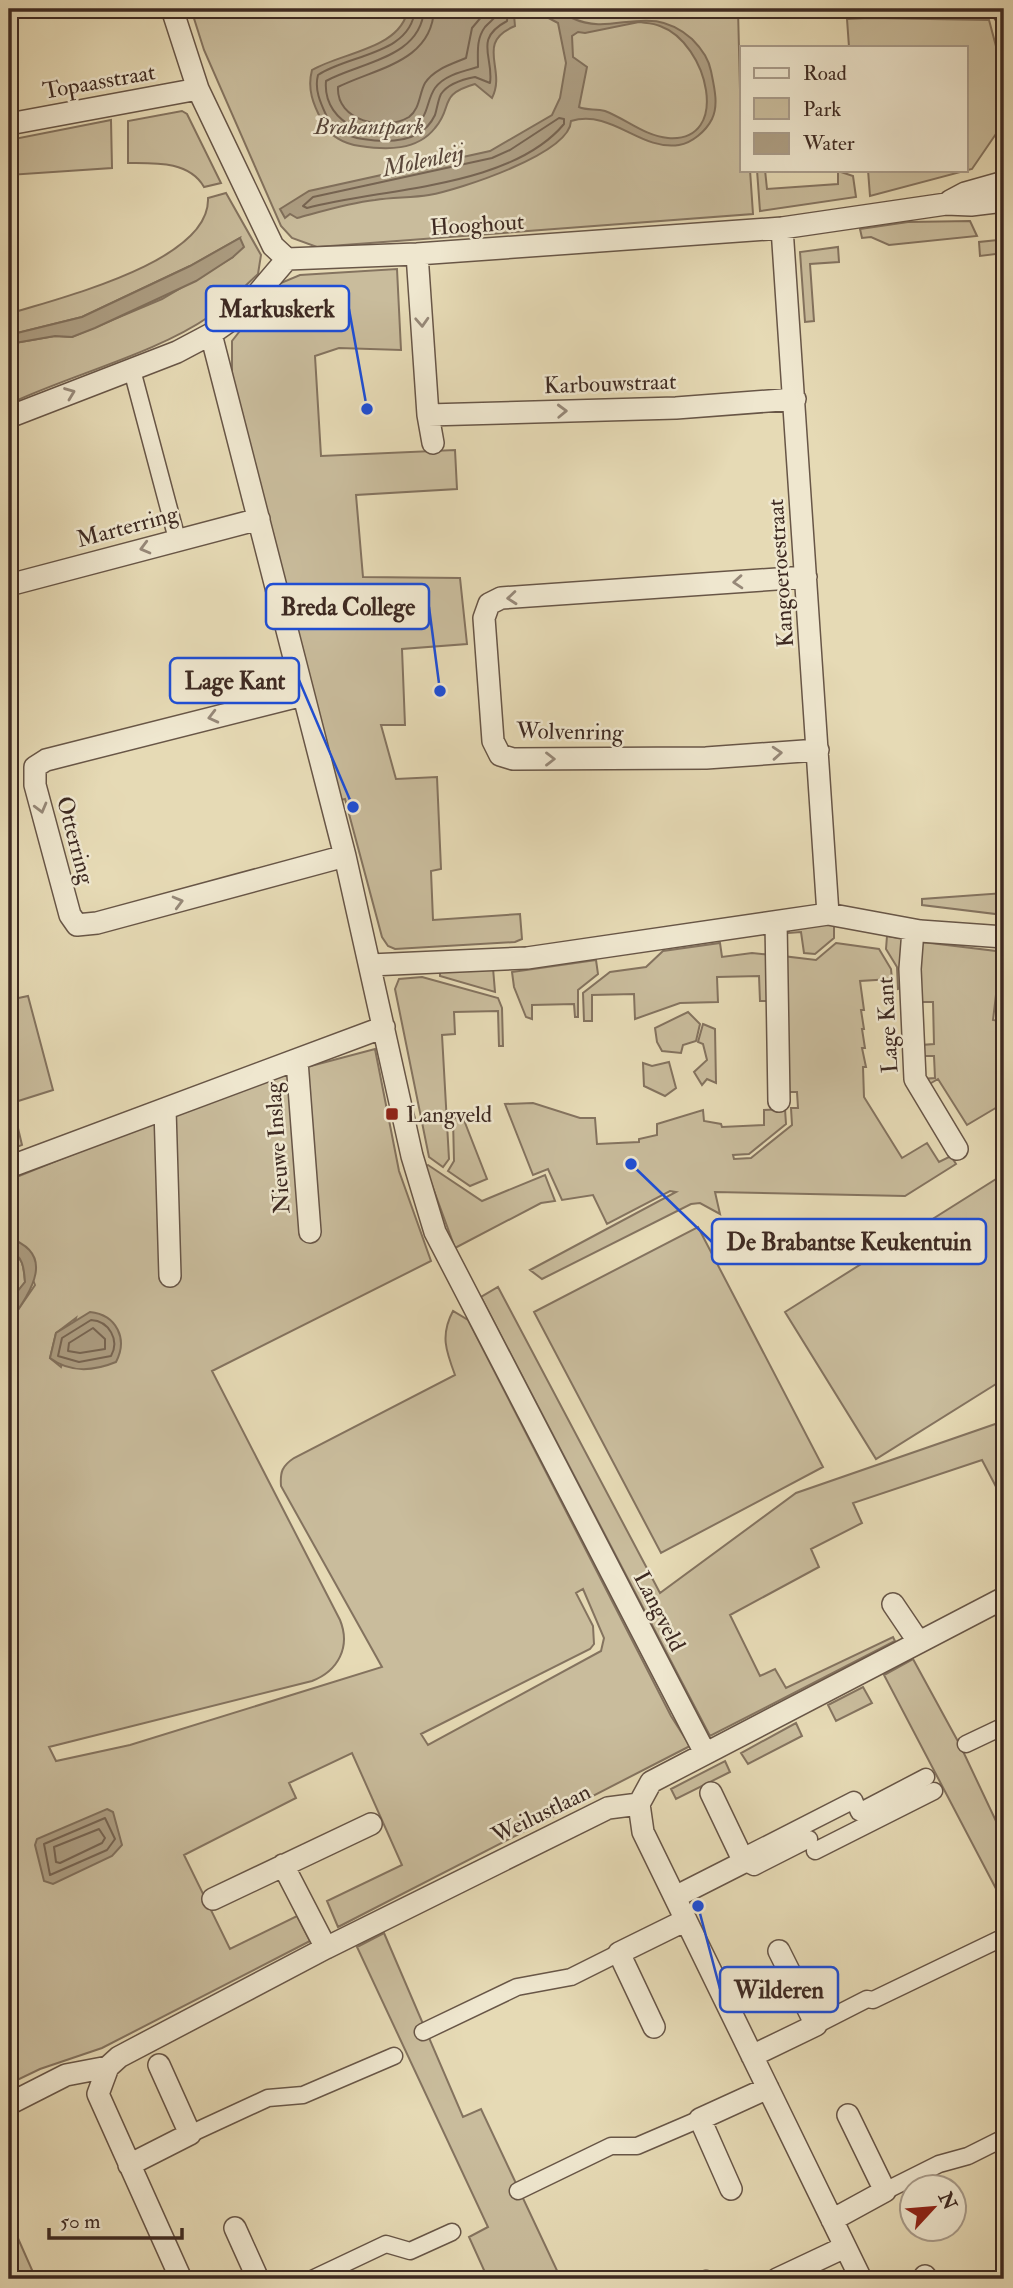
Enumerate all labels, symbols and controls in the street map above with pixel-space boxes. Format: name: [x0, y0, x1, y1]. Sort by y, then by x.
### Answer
legend: [740, 46, 968, 172]
street label: Topaasstraat: [40, 57, 158, 107]
text: Road: [803, 60, 848, 87]
text: Park: [803, 96, 841, 123]
park label: Brabantpark: [313, 112, 424, 141]
text: Water: [802, 130, 855, 157]
water label: Molenleij: [378, 136, 469, 185]
street label: Hooghout: [429, 207, 525, 242]
callout: Markuskerk: [206, 286, 349, 331]
text: Markuskerk: [218, 294, 335, 325]
one-way arrow: [414, 317, 429, 328]
street label: Karbouwstraat: [543, 367, 677, 400]
one-way arrow: [64, 388, 76, 402]
one-way arrow: [557, 404, 568, 419]
street label: Kangoeroestraat: [761, 498, 800, 648]
street label: Marterring: [73, 499, 182, 554]
one-way arrow: [139, 540, 151, 554]
one-way arrow: [733, 574, 744, 589]
callout: Breda College: [266, 584, 429, 629]
one-way arrow: [506, 590, 517, 605]
text: Breda College: [281, 592, 415, 623]
callout: Lage Kant: [170, 658, 299, 703]
text: Lage Kant: [185, 666, 286, 697]
one-way arrow: [207, 709, 219, 723]
street label: Wolvenring: [515, 716, 624, 747]
one-way arrow: [772, 746, 783, 761]
one-way arrow: [545, 751, 555, 767]
street label: Otterring: [50, 793, 101, 888]
one-way arrow: [32, 802, 47, 814]
one-way arrow: [172, 896, 184, 910]
street label: Lage Kant: [870, 976, 905, 1074]
street label: Nieuwe Inslag: [258, 1080, 297, 1215]
place label: Langveld: [406, 1100, 492, 1129]
marker: Langveld: [384, 1106, 400, 1122]
callout: De Brabantse Keukentuin: [712, 1219, 986, 1264]
text: De Brabantse Keukentuin: [726, 1227, 972, 1258]
street label: Langveld: [627, 1566, 692, 1656]
street label: Weilustlaan: [486, 1777, 596, 1850]
callout: Wilderen: [720, 1967, 838, 2012]
text: Wilderen: [733, 1975, 825, 2006]
north arrow: [898, 2172, 968, 2242]
text: N: [932, 2187, 962, 2215]
scale bar: [49, 2197, 182, 2241]
text: 50 m: [60, 2208, 101, 2235]

